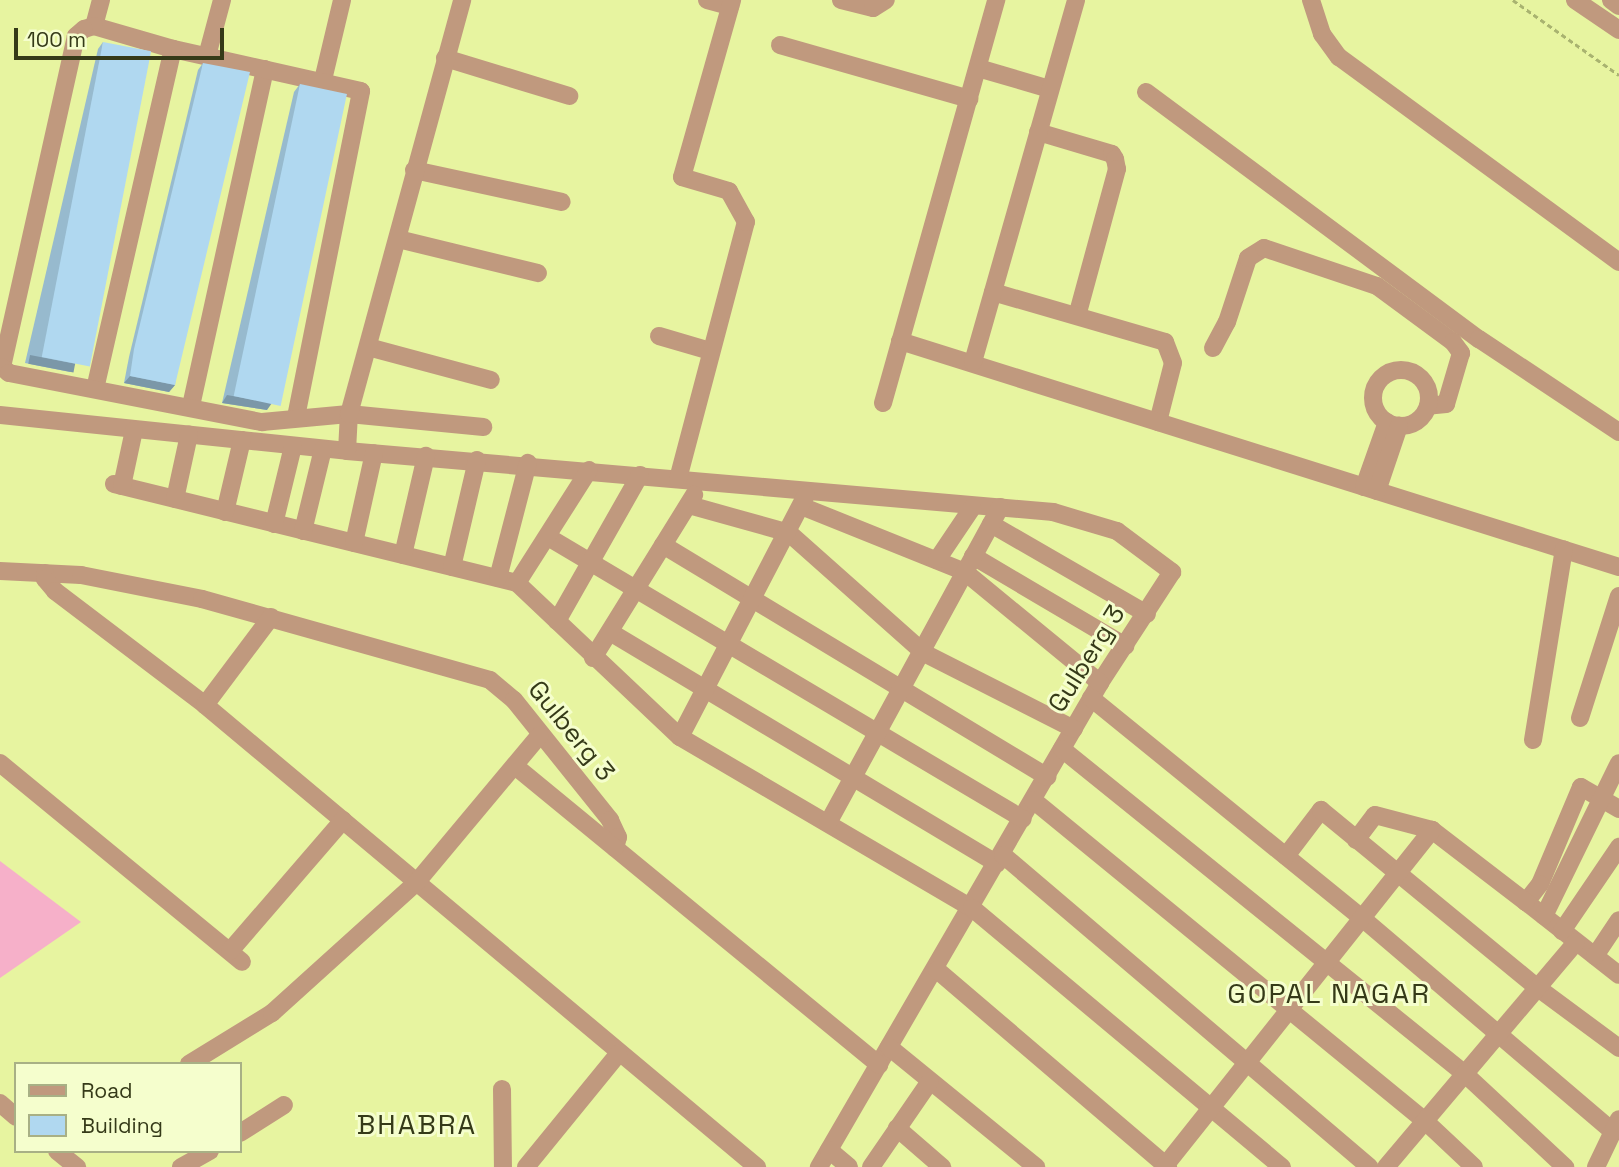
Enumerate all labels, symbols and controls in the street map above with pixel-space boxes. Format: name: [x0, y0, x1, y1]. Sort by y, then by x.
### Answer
scale bar: [18, 14, 228, 58]
text: 100 m: [27, 26, 86, 53]
street label: Gulberg 3: [1042, 600, 1132, 718]
street label: Gulberg 3: [521, 675, 621, 787]
district label: GOPAL NAGAR: [1228, 976, 1430, 1010]
legend: [14, 1062, 242, 1153]
text: Road: [81, 1077, 133, 1104]
district label: BHABRA: [358, 1107, 476, 1141]
text: Building: [81, 1112, 163, 1139]

